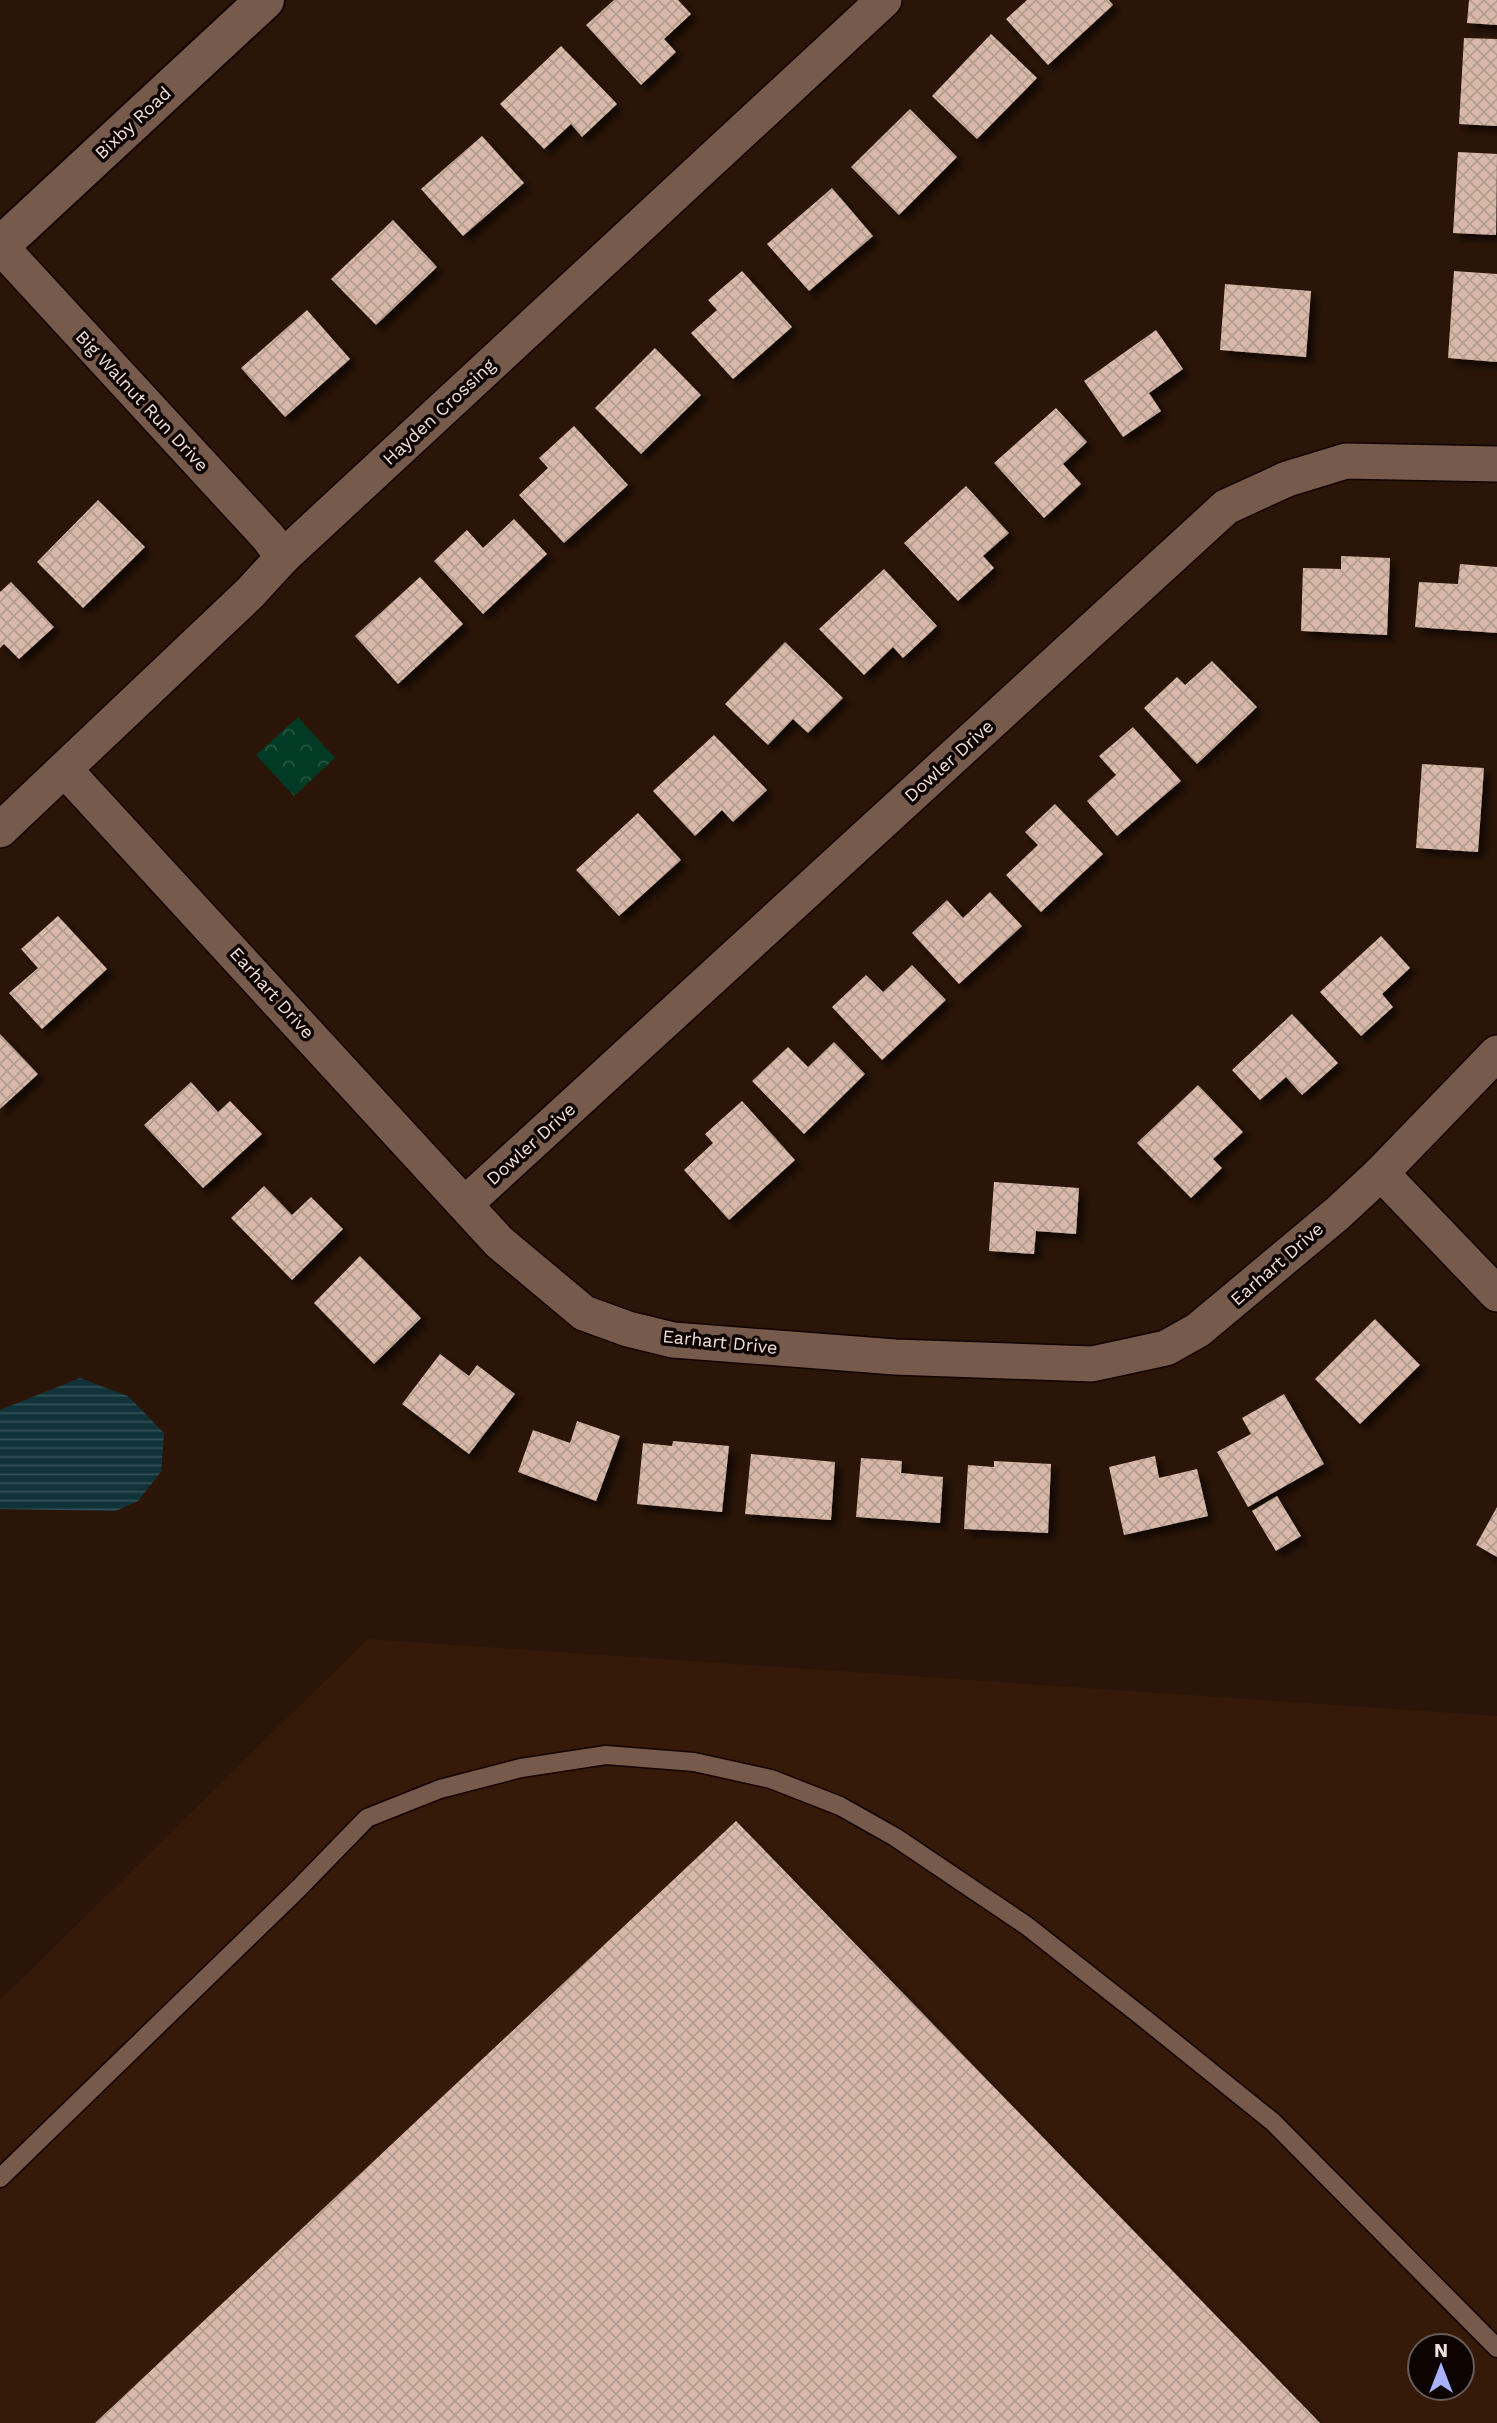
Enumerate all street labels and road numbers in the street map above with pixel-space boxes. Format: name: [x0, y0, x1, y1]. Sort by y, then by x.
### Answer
street label: Bixby Road: [90, 82, 175, 163]
street label: Big Walnut Run Drive: [72, 326, 213, 475]
street label: Hayden Crossing: [378, 354, 499, 469]
street label: Dowler Drive: [900, 715, 997, 806]
street label: Earhart Drive: [226, 943, 319, 1043]
street label: Dowler Drive: [482, 1098, 579, 1189]
street label: Earhart Drive: [1226, 1218, 1327, 1309]
street label: Earhart Drive: [661, 1325, 779, 1358]

